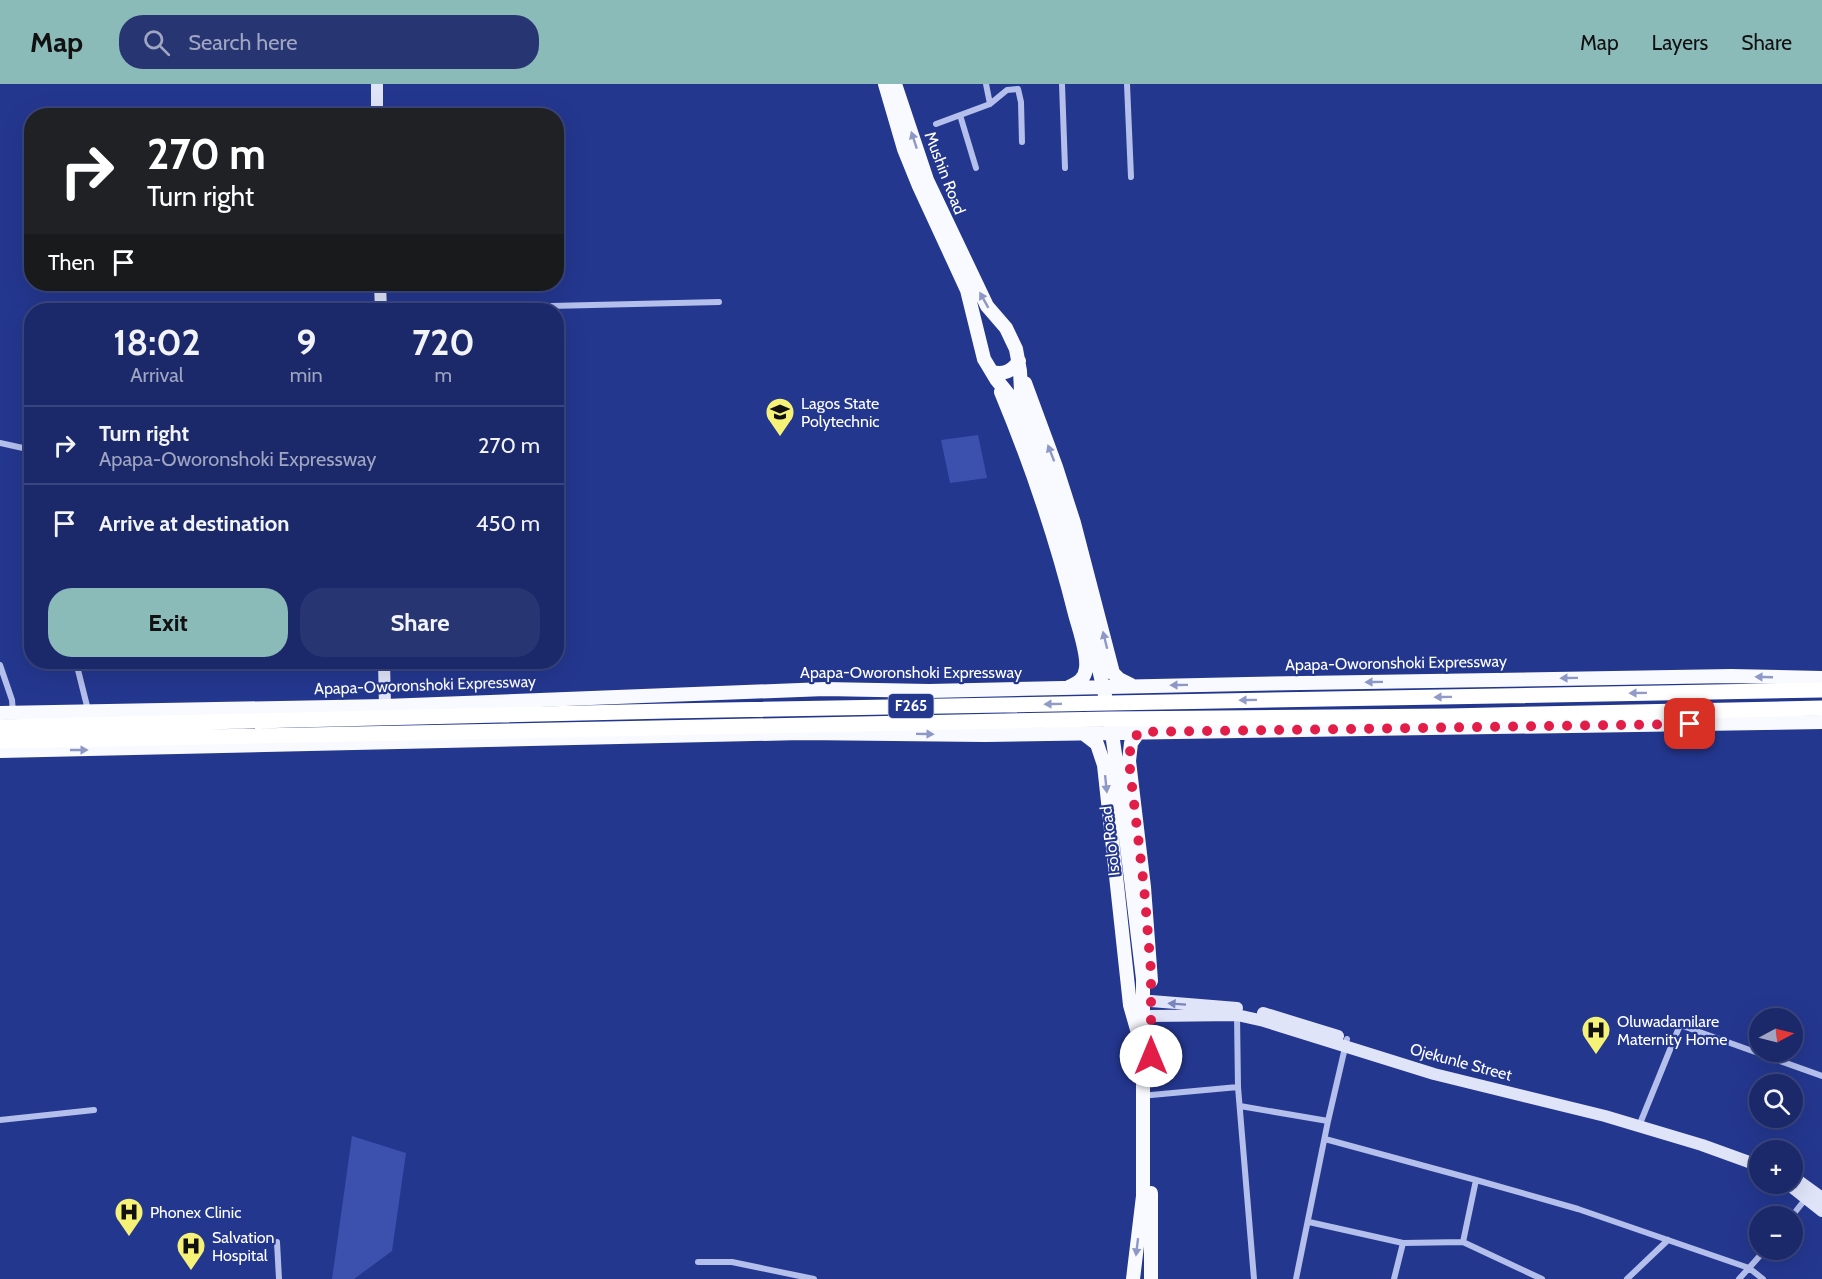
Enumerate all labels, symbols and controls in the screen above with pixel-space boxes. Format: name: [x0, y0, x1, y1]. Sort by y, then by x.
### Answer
search box: [119, 15, 539, 69]
text: Map: [30, 25, 83, 59]
icon: search: [140, 26, 173, 59]
text: Search here: [188, 29, 297, 56]
text: Map: [1580, 30, 1619, 55]
text: Layers: [1652, 30, 1708, 55]
text: Share: [1741, 30, 1792, 55]
text: 270 m: [147, 128, 266, 180]
street label: Mushin Road: [921, 129, 969, 217]
one-way arrow: [909, 131, 918, 149]
icon: right: [48, 132, 126, 210]
text: Turn right: [147, 180, 254, 213]
icon: arrive: [107, 246, 140, 279]
text: Then: [48, 249, 95, 276]
one-way arrow: [979, 291, 989, 308]
text: 18:02: [113, 320, 201, 364]
text: 9: [296, 320, 316, 364]
text: 720: [412, 320, 475, 364]
text: Arrival: [130, 363, 184, 387]
text: min: [290, 363, 323, 387]
text: m: [435, 363, 452, 387]
place label: Lagos State Polytechnic: [801, 394, 880, 431]
school or university icon: Lagos State Polytechnic: [764, 396, 796, 438]
text: Turn right: [99, 420, 189, 447]
icon: right: [48, 429, 81, 462]
text: 270 m: [478, 432, 540, 459]
one-way arrow: [1046, 443, 1056, 461]
text: Apapa-Oworonshoki Expressway: [99, 447, 376, 471]
icon: arrive: [48, 507, 81, 540]
text: Arrive at destination: [99, 510, 289, 537]
text: 450 m: [476, 510, 540, 537]
button: Exit: [48, 588, 288, 657]
button: Share: [300, 588, 540, 657]
one-way arrow: [1100, 631, 1109, 649]
street label: Apapa-Oworonshoki Expressway: [1285, 652, 1507, 674]
street label: Apapa-Oworonshoki Expressway: [800, 663, 1022, 682]
street label: Apapa-Oworonshoki Expressway: [314, 672, 536, 698]
one-way arrow: [1754, 672, 1773, 682]
one-way arrow: [1559, 673, 1578, 683]
one-way arrow: [1364, 677, 1383, 686]
one-way arrow: [1169, 680, 1188, 690]
one-way arrow: [1628, 688, 1647, 698]
one-way arrow: [1433, 692, 1452, 701]
road number: F265: [888, 694, 934, 718]
one-way arrow: [1238, 695, 1257, 705]
pin: [1664, 698, 1715, 749]
one-way arrow: [1043, 699, 1062, 709]
icon: arrive: [1673, 707, 1706, 740]
one-way arrow: [916, 730, 935, 739]
one-way arrow: [70, 746, 89, 755]
one-way arrow: [1101, 775, 1111, 794]
street label: Isolo Road: [1096, 805, 1124, 877]
one-way arrow: [1167, 999, 1186, 1008]
north arrow: [1749, 1008, 1803, 1062]
map controls: [1749, 1008, 1803, 1260]
place label: Oluwadamilare Maternity Home: [1617, 1012, 1728, 1049]
hospital icon: Oluwadamilare Maternity Home: [1580, 1014, 1612, 1056]
position arrow: [1119, 1024, 1183, 1088]
street label: Ojekunle Street: [1408, 1039, 1515, 1085]
button: search: [1749, 1074, 1803, 1128]
button: +: [1749, 1140, 1803, 1194]
hospital icon: Phonex Clinic: [113, 1196, 145, 1238]
place label: Phonex Clinic: [150, 1203, 241, 1222]
button: −: [1749, 1206, 1803, 1260]
place label: Salvation Hospital: [212, 1228, 275, 1265]
hospital icon: Salvation Hospital: [175, 1230, 207, 1272]
one-way arrow: [1132, 1237, 1142, 1256]

